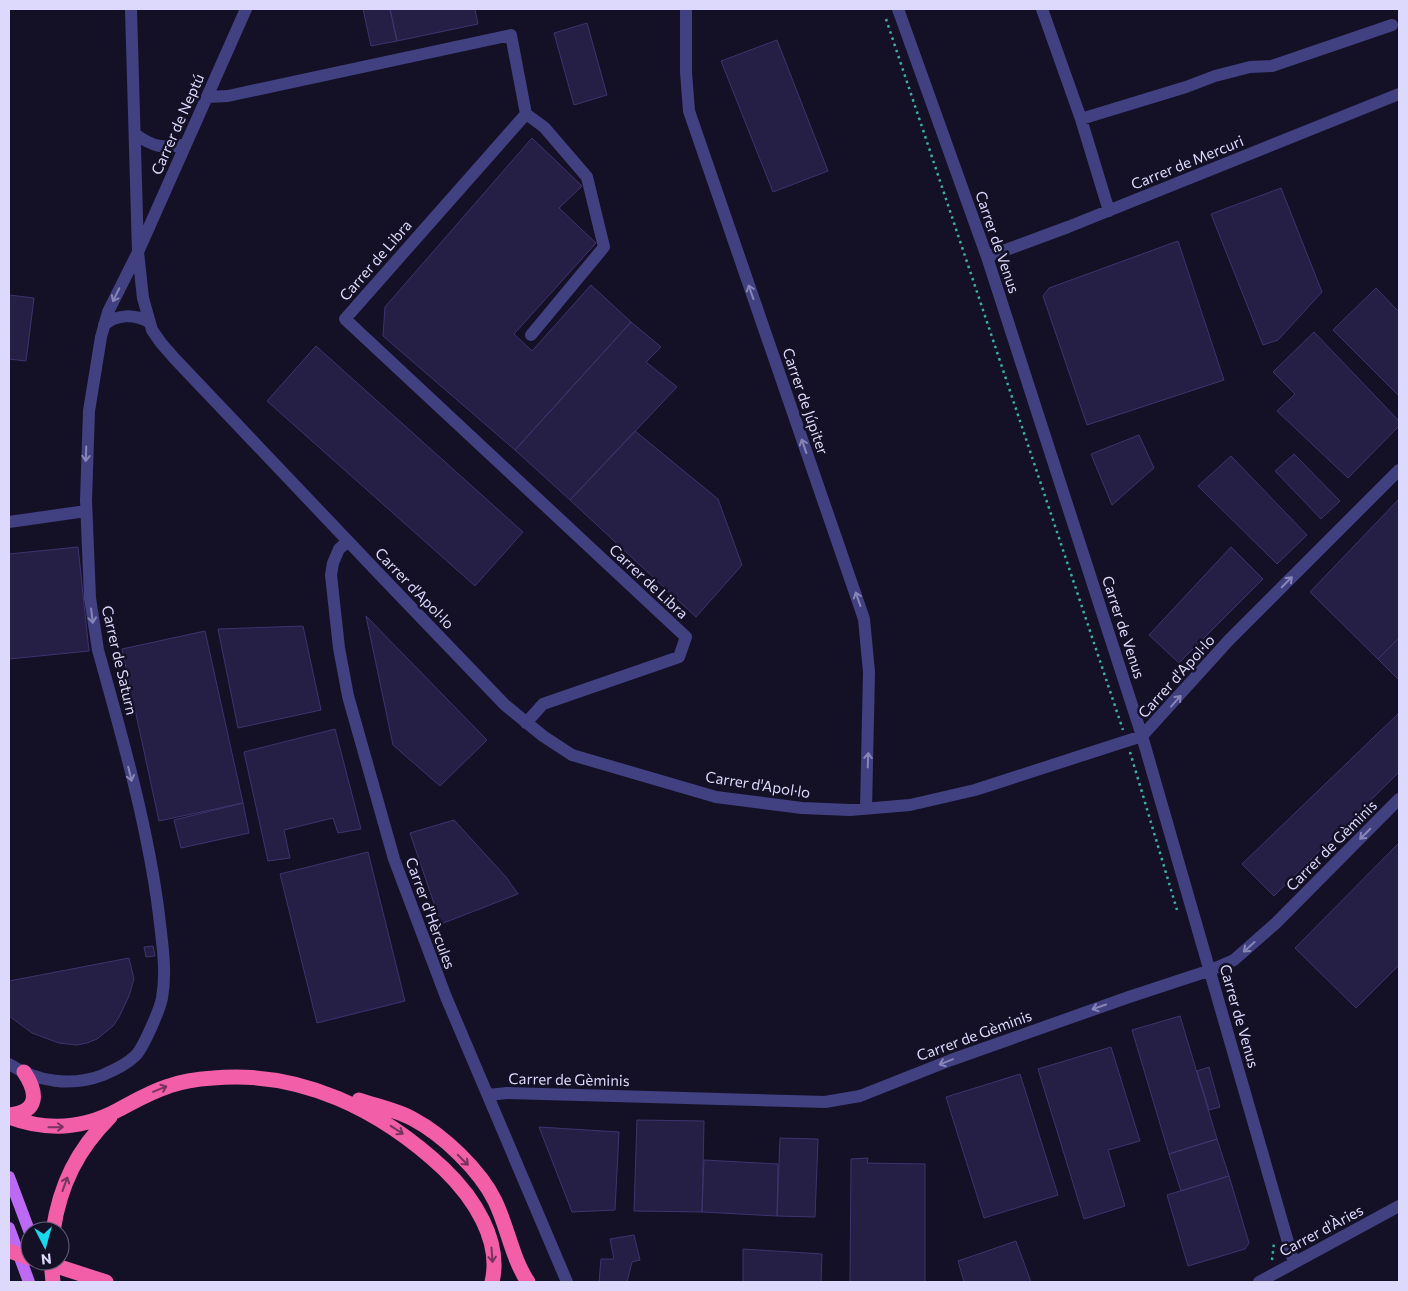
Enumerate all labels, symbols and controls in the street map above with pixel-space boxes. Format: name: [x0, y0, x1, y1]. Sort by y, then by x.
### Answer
street label: Carrer de Neptú: [147, 71, 207, 177]
street label: Carrer de Mercuri: [1128, 131, 1246, 193]
street label: Carrer de Venus: [972, 188, 1024, 296]
street label: Carrer de Libra: [335, 216, 415, 304]
one-way arrow: [746, 285, 755, 301]
one-way arrow: [111, 287, 120, 302]
street label: Carrer de Júpiter: [779, 345, 833, 457]
one-way arrow: [799, 438, 808, 454]
one-way arrow: [82, 445, 91, 461]
street label: Carrer de Libra: [606, 540, 692, 622]
street label: Carrer d'Apol·lo: [372, 544, 458, 632]
street label: Carrer de Venus: [1099, 573, 1149, 681]
one-way arrow: [1281, 576, 1293, 588]
one-way arrow: [853, 592, 862, 607]
street label: Carrer de Saturn: [99, 603, 141, 717]
one-way arrow: [87, 608, 97, 624]
street label: Carrer d'Apol·lo: [1134, 631, 1218, 721]
one-way arrow: [1170, 694, 1181, 707]
one-way arrow: [863, 753, 872, 769]
one-way arrow: [126, 765, 135, 781]
street label: Carrer d'Apol·lo: [704, 767, 812, 801]
street label: Carrer de Gèminis: [1282, 796, 1380, 894]
one-way arrow: [1359, 828, 1371, 840]
street label: Carrer d'Hèrcules: [402, 855, 460, 971]
one-way arrow: [1242, 942, 1255, 953]
street label: Carrer de Venus: [1217, 962, 1263, 1070]
one-way arrow: [1092, 1003, 1107, 1012]
street label: Carrer de Gèminis: [914, 1006, 1034, 1064]
one-way arrow: [939, 1058, 954, 1067]
street label: Carrer de Gèminis: [508, 1069, 630, 1089]
one-way arrow: [152, 1084, 167, 1094]
one-way arrow: [48, 1122, 64, 1131]
one-way arrow: [389, 1126, 403, 1136]
one-way arrow: [457, 1153, 469, 1166]
one-way arrow: [61, 1177, 70, 1192]
street label: Carrer d'Àries: [1276, 1199, 1366, 1260]
north arrow: [20, 1221, 70, 1271]
one-way arrow: [488, 1247, 497, 1263]
text: N: [40, 1250, 53, 1268]

